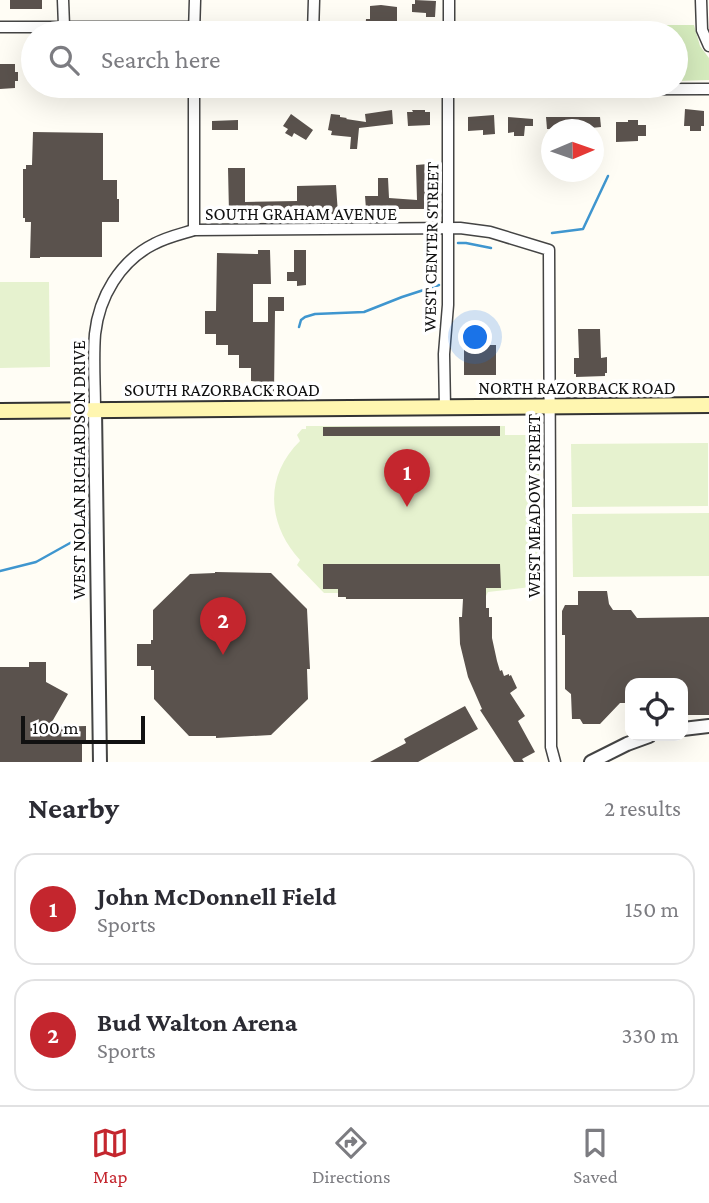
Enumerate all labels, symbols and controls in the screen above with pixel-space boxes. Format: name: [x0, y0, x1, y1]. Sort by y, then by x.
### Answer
search box: [21, 21, 688, 98]
icon: search: [45, 41, 83, 79]
text: Search here: [101, 45, 220, 74]
north arrow: [541, 119, 604, 182]
street label: WEST CENTER STREET: [420, 161, 442, 332]
street label: SOUTH GRAHAM AVENUE: [205, 204, 397, 224]
your location: [458, 320, 492, 354]
street label: WEST NOLAN RICHARDSON DRIVE: [69, 340, 89, 600]
street label: NORTH RAZORBACK ROAD: [478, 378, 676, 398]
street label: SOUTH RAZORBACK ROAD: [124, 380, 320, 400]
street label: WEST MEADOW STREET: [524, 414, 544, 598]
pin: 1: [384, 449, 430, 507]
pin: 2: [200, 597, 246, 655]
map controls: [625, 678, 688, 741]
button: locate: [625, 678, 688, 741]
scale bar: [21, 713, 145, 745]
text: 100 m: [32, 717, 79, 738]
text: Nearby: [28, 791, 119, 824]
text: 2 results: [604, 795, 681, 821]
text: John McDonnell Field: [97, 882, 336, 911]
text: 1: [49, 896, 57, 922]
text: 150 m: [625, 896, 679, 922]
text: Sports: [97, 911, 156, 937]
text: Bud Walton Arena: [97, 1008, 297, 1037]
text: 2: [47, 1022, 59, 1048]
text: 330 m: [621, 1022, 679, 1048]
text: Sports: [97, 1037, 156, 1063]
tab: Map: [91, 1124, 129, 1187]
tab: Directions: [312, 1124, 391, 1187]
tab: Saved: [573, 1124, 618, 1187]

